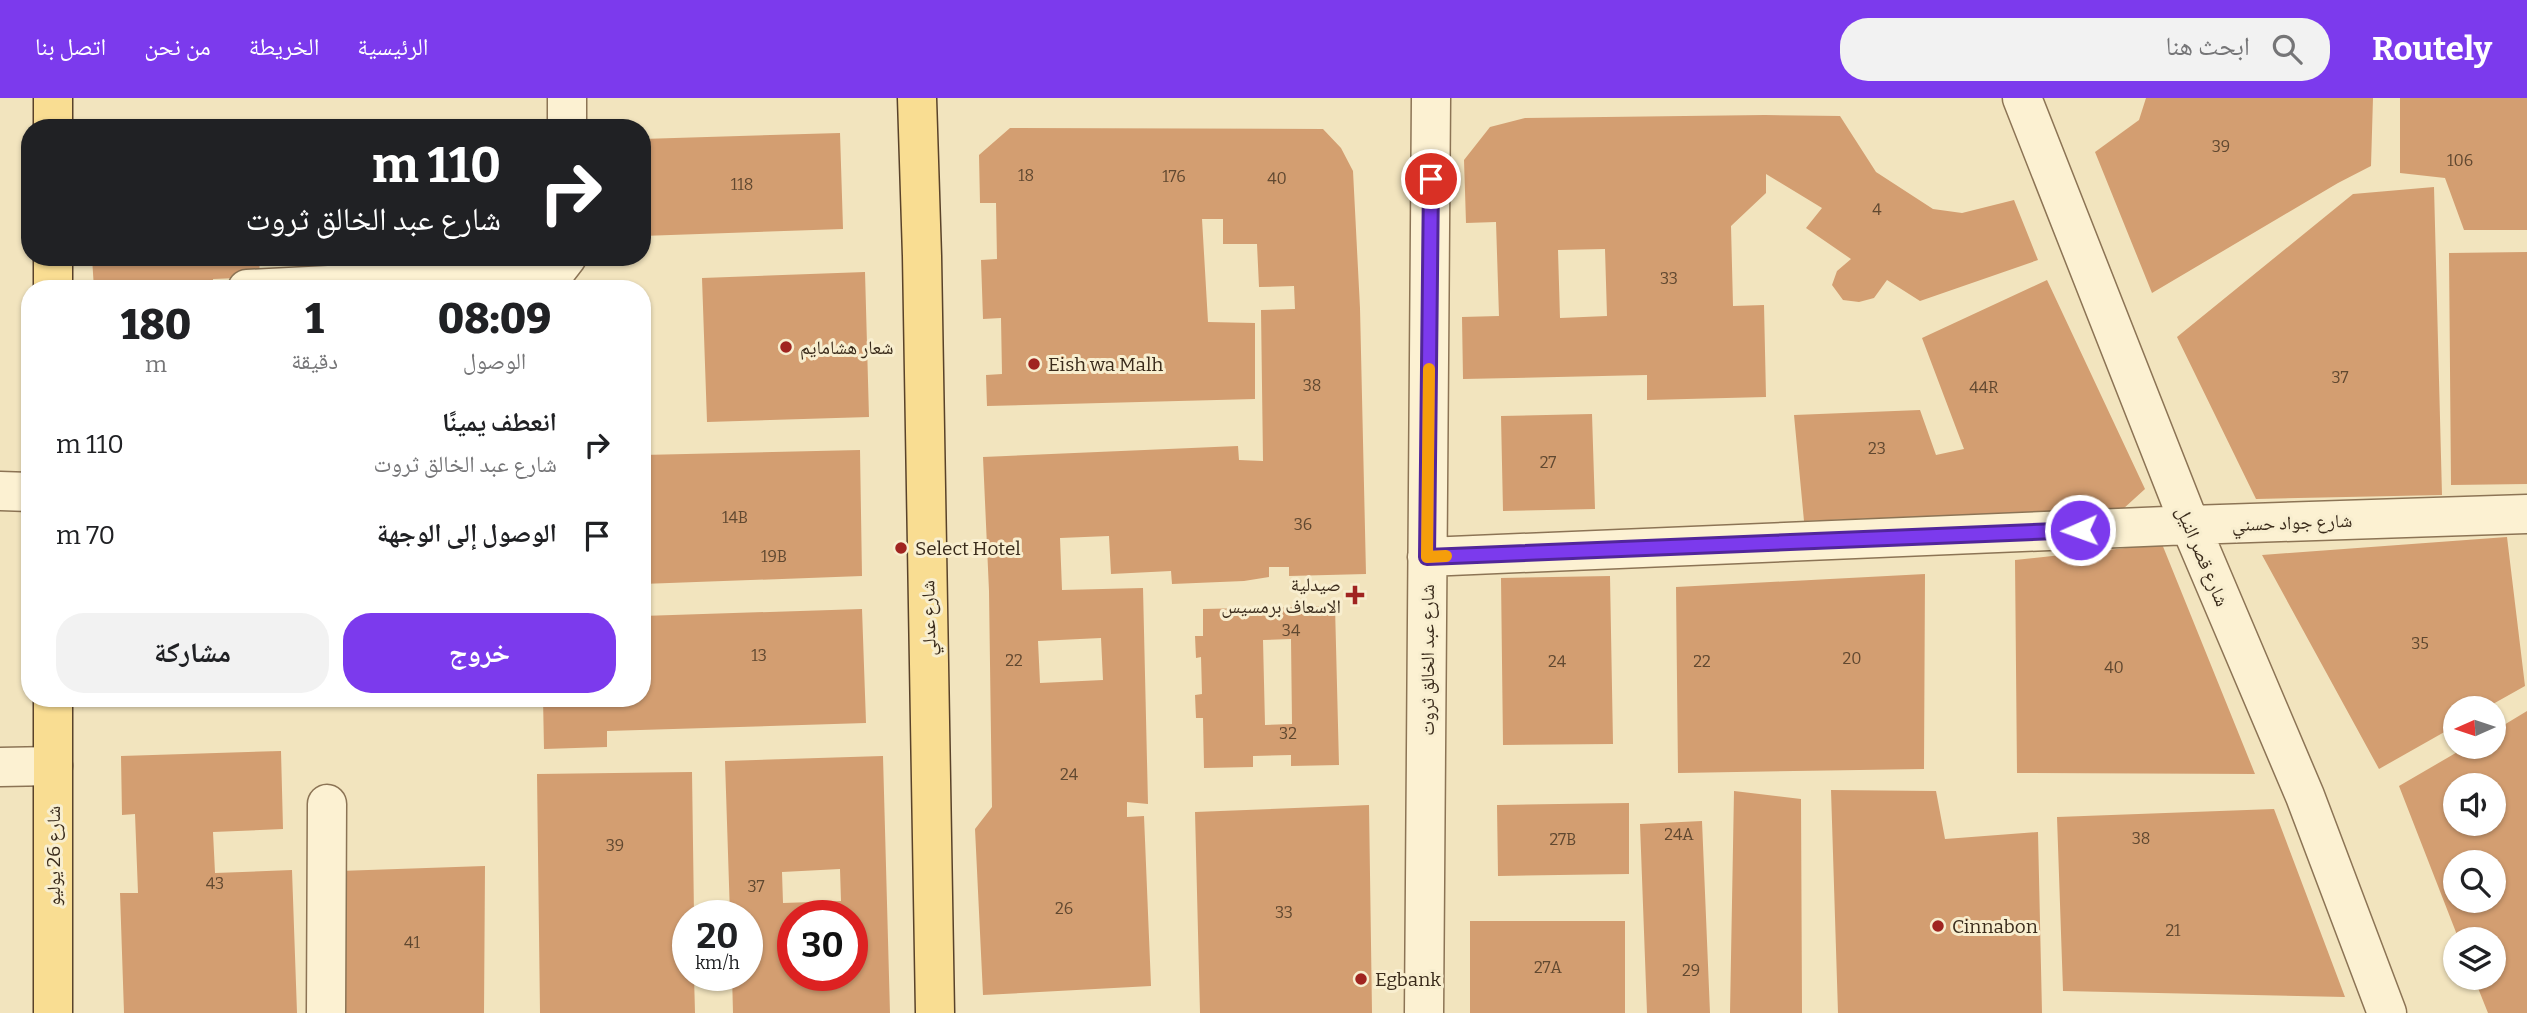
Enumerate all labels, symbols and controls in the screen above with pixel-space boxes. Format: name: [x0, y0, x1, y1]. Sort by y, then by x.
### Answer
search box: [1840, 18, 2330, 81]
text: Routely: [2372, 29, 2492, 69]
icon: search: [2268, 30, 2306, 68]
text: ابحث هنا: [2166, 31, 2250, 62]
text: اتصل بنا: [35, 33, 106, 61]
text: من نحن: [144, 33, 211, 61]
text: الخريطة: [249, 33, 319, 61]
text: الرئيسية: [357, 33, 429, 61]
text: 110 m: [372, 136, 501, 195]
house number: 39: [2212, 137, 2230, 156]
icon: right: [525, 147, 616, 238]
pin: [1401, 149, 1461, 209]
house number: 106: [2447, 151, 2473, 170]
icon: arrive: [1412, 160, 1450, 198]
house number: 18: [1018, 166, 1034, 185]
house number: 176: [1162, 167, 1186, 186]
house number: 40: [1267, 169, 1287, 188]
house number: 118: [731, 175, 753, 194]
text: شارع عبد الخالق ثروت: [246, 200, 501, 238]
house number: 4: [1872, 200, 1882, 219]
house number: 33: [1660, 269, 1678, 288]
text: 1: [305, 294, 324, 344]
text: 08:09: [438, 294, 551, 344]
text: 180: [121, 300, 191, 350]
place label: شعار هشامايم: [800, 336, 893, 360]
marker: شعار هشامايم: [778, 339, 794, 355]
text: دقيقة: [291, 347, 338, 375]
text: الوصول: [463, 347, 526, 375]
text: m: [145, 350, 167, 378]
place label: Eish wa Malh: [1048, 353, 1163, 376]
marker: Eish wa Malh: [1026, 356, 1042, 372]
house number: 37: [2331, 368, 2349, 387]
house number: 38: [1303, 376, 1321, 395]
house number: 44R: [1969, 378, 1999, 397]
text: انعطف يمينًا: [442, 407, 557, 438]
icon: right: [578, 426, 616, 464]
text: 110 m: [56, 429, 124, 460]
house number: 23: [1868, 439, 1886, 458]
text: شارع عبد الخالق ثروت: [373, 450, 557, 478]
house number: 27: [1540, 453, 1556, 472]
position arrow: [2043, 493, 2117, 567]
street label: شارع قصر النيل: [2171, 503, 2234, 610]
house number: 14B: [722, 508, 748, 527]
street label: شارع جواد حسني: [2231, 509, 2353, 540]
house number: 36: [1294, 515, 1312, 534]
icon: arrive: [578, 517, 616, 555]
text: الوصول إلى الوجهة: [377, 518, 557, 549]
text: 70 m: [56, 520, 115, 551]
place label: Select Hotel: [915, 537, 1021, 560]
marker: Select Hotel: [893, 540, 909, 556]
house number: 19B: [761, 547, 787, 566]
place label: صيدلية الاسعاف برمسيس: [1221, 573, 1341, 618]
street label: شارع عدلي: [916, 580, 944, 656]
street label: شارع عبد الخالق ثروت: [1416, 584, 1439, 736]
marker: صيدلية الاسعاف برمسيس: [1347, 587, 1363, 603]
button: مشاركة: [56, 613, 329, 693]
button: خروج: [343, 613, 616, 693]
house number: 34: [1282, 621, 1301, 640]
house number: 35: [2411, 634, 2429, 653]
house number: 13: [751, 646, 767, 665]
house number: 20: [1843, 649, 1861, 668]
house number: 22: [1005, 651, 1023, 670]
house number: 24: [1548, 652, 1567, 671]
house number: 22: [1693, 652, 1711, 671]
house number: 40: [2104, 658, 2124, 677]
north arrow: [2443, 696, 2506, 760]
map controls: [2443, 696, 2506, 990]
house number: 32: [1279, 724, 1297, 743]
house number: 24: [1060, 765, 1079, 784]
button: sound: [2443, 773, 2506, 836]
street label: شارع 26 يوليو: [42, 806, 65, 906]
house number: 24A: [1664, 825, 1694, 844]
house number: 38: [2132, 829, 2150, 848]
house number: 27B: [1550, 830, 1576, 849]
house number: 39: [606, 836, 624, 855]
button: search: [2443, 850, 2506, 913]
house number: 43: [206, 874, 224, 893]
house number: 37: [747, 877, 765, 896]
house number: 26: [1055, 899, 1073, 918]
speed limit sign: 30: [777, 900, 868, 991]
house number: 33: [1275, 903, 1293, 922]
text: 20: [697, 915, 738, 957]
place label: Cinnabon: [1952, 915, 2038, 938]
marker: Cinnabon: [1930, 918, 1946, 934]
house number: 21: [2165, 921, 2181, 940]
button: layers: [2443, 927, 2506, 990]
house number: 41: [404, 933, 420, 952]
text: km/h: [695, 952, 740, 974]
house number: 27A: [1534, 958, 1563, 977]
house number: 29: [1682, 961, 1700, 980]
place label: Egbank: [1375, 968, 1441, 991]
marker: Egbank: [1353, 971, 1369, 987]

